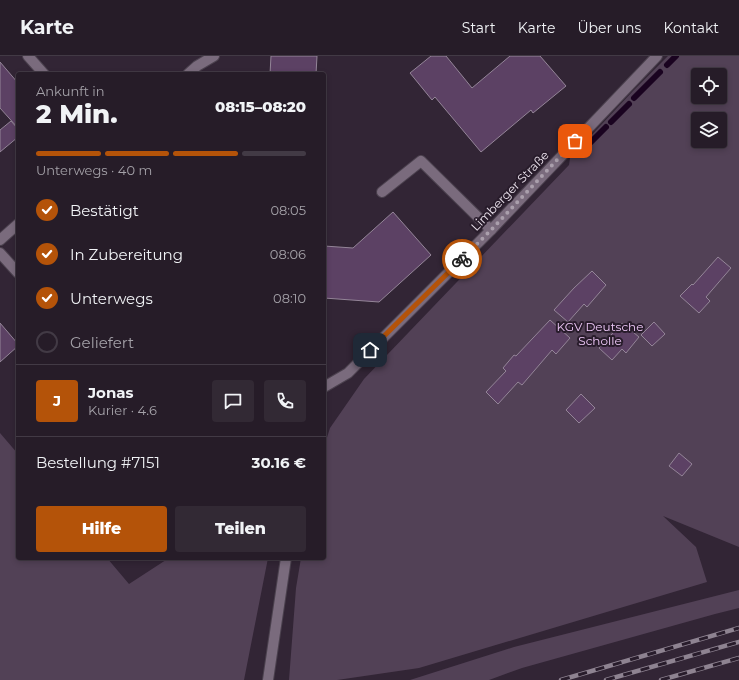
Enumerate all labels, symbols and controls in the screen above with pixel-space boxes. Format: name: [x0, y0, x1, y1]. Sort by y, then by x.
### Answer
text: Karte: [20, 16, 74, 39]
text: Start: [462, 19, 496, 37]
text: Karte: [518, 19, 555, 37]
text: Über uns: [577, 19, 641, 37]
text: Kontakt: [663, 19, 719, 37]
map controls: [691, 68, 727, 148]
button: locate: [691, 68, 727, 104]
text: Ankunft in: [36, 83, 105, 99]
text: 08:15–08:20: [215, 97, 306, 116]
text: 2 Min.: [36, 98, 118, 130]
button: layers: [691, 112, 727, 148]
pin: [558, 124, 592, 158]
icon: bag: [564, 130, 586, 152]
street label: Limberger Straße: [468, 148, 552, 234]
text: Unterwegs · 40 m: [36, 162, 152, 178]
icon: check: [36, 199, 58, 221]
text: Bestätigt: [70, 201, 139, 220]
text: 08:05: [270, 202, 306, 218]
courier: [442, 239, 482, 279]
icon: check: [36, 243, 58, 265]
text: In Zubereitung: [70, 245, 183, 264]
text: 08:06: [270, 246, 306, 262]
icon: bike: [451, 248, 473, 270]
icon: check: [36, 287, 58, 309]
text: Unterwegs: [70, 289, 153, 308]
text: 08:10: [273, 290, 306, 306]
park label: KGV Deutsche Scholle: [557, 319, 643, 348]
text: Geliefert: [70, 333, 134, 352]
pin: [353, 333, 387, 367]
icon: home: [359, 339, 381, 361]
button: chat: [212, 380, 254, 422]
button: phone: [264, 380, 306, 422]
text: Jonas: [88, 383, 134, 402]
text: J: [53, 391, 61, 410]
text: Kurier · 4.6: [88, 402, 157, 418]
text: Bestellung #7151: [36, 453, 160, 472]
text: 30.16 €: [252, 453, 306, 472]
button: Hilfe: [36, 506, 167, 552]
button: Teilen: [175, 506, 306, 552]

